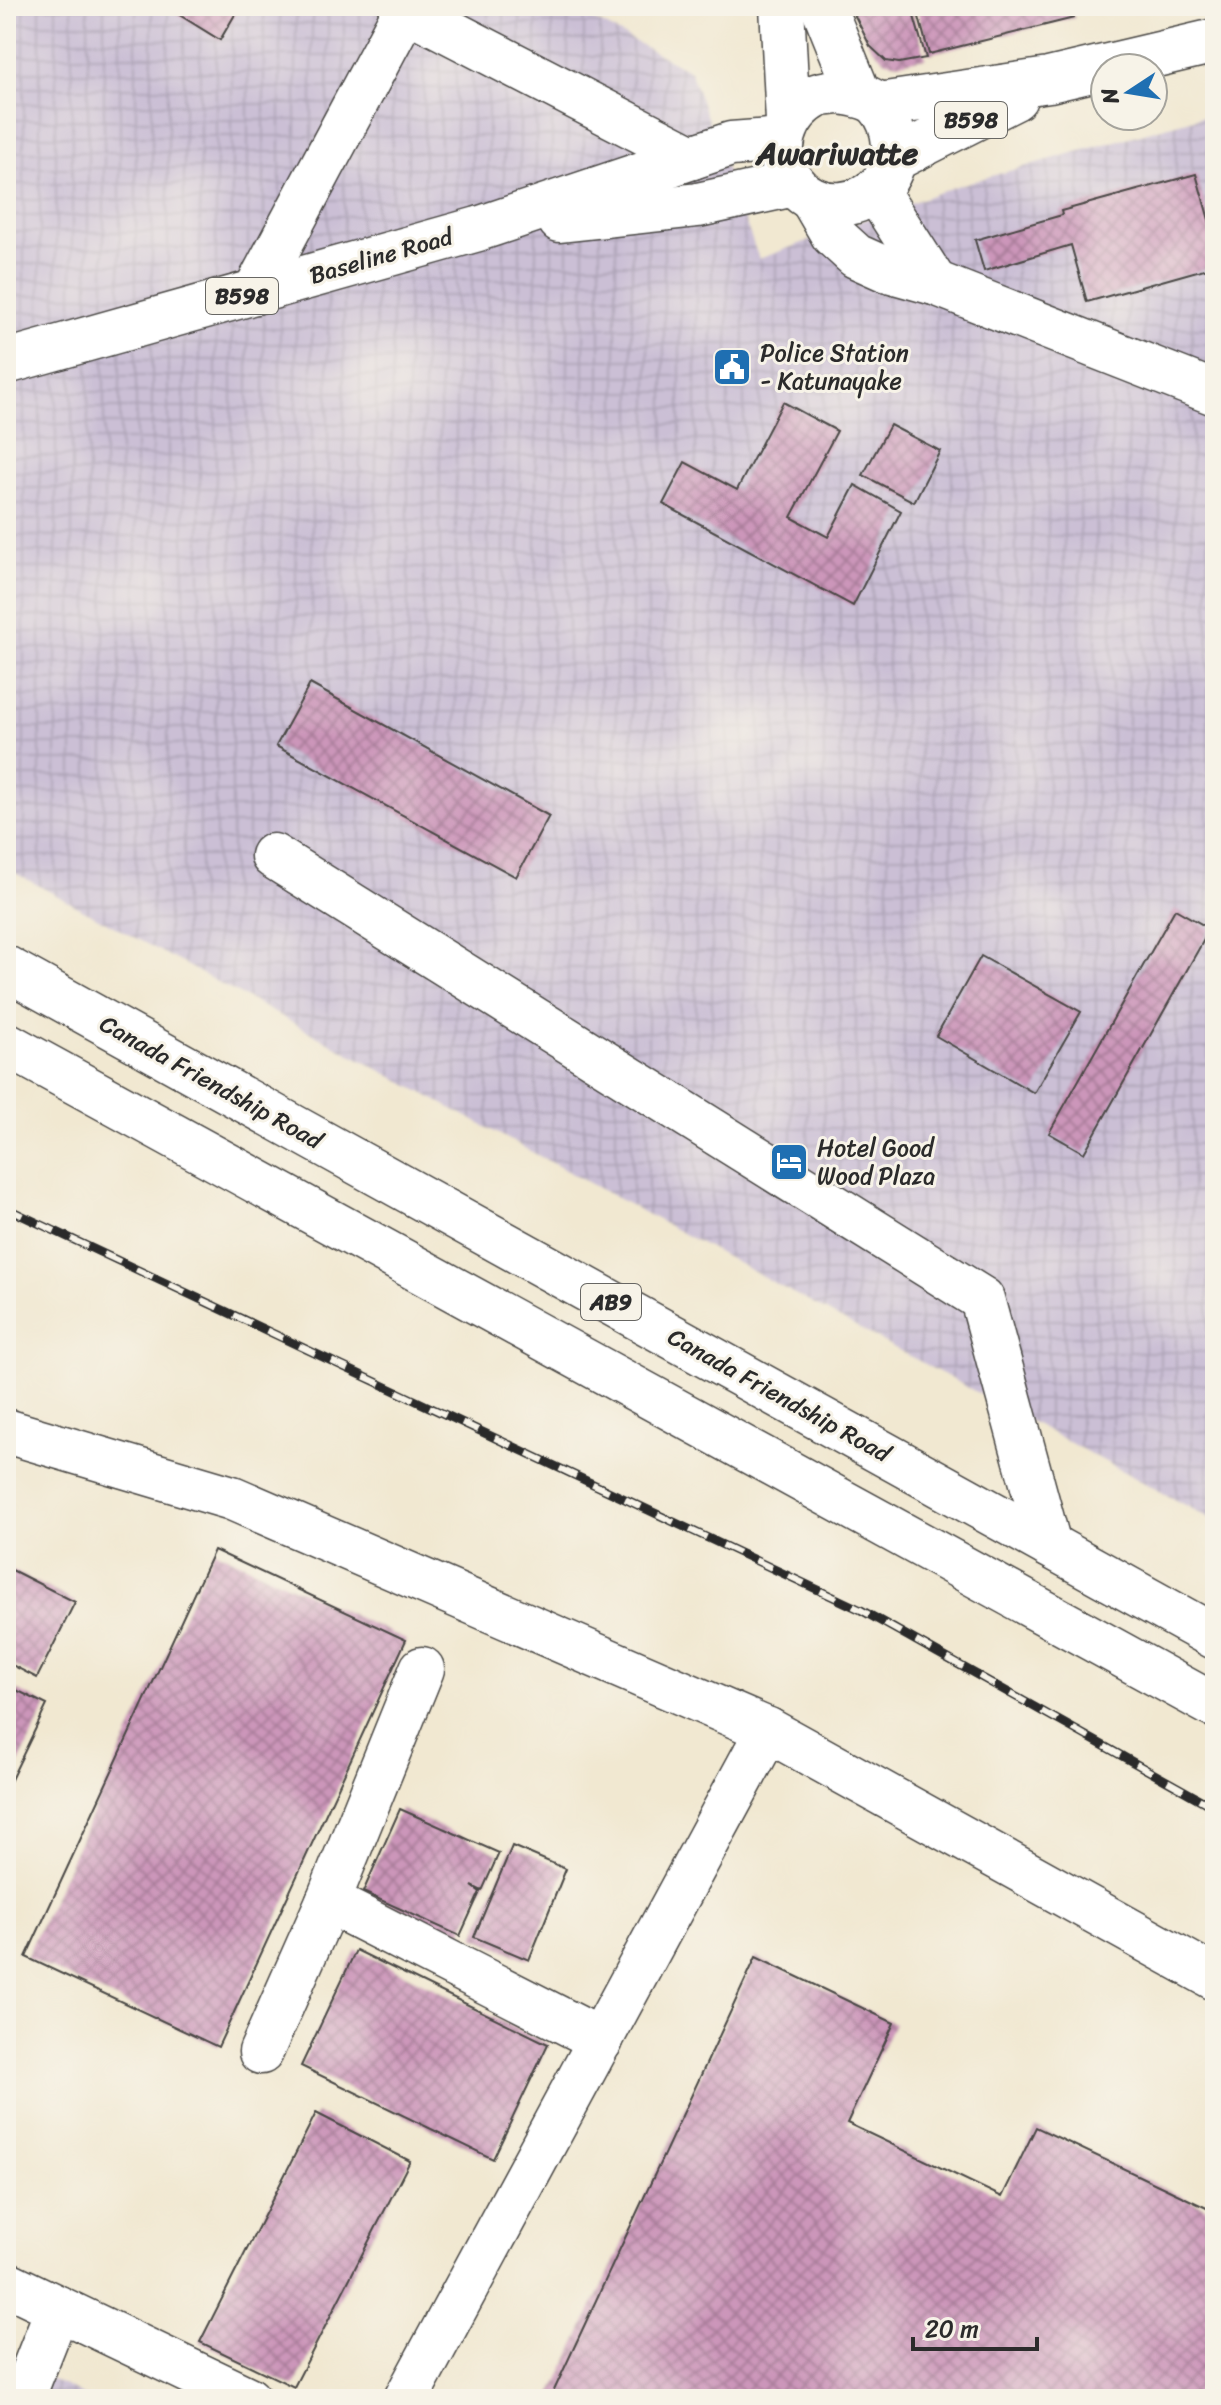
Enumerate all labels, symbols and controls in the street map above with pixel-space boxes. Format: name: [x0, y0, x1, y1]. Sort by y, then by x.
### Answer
north arrow: [1089, 52, 1169, 132]
text: N: [1089, 84, 1131, 109]
road number: B598: [935, 102, 1007, 138]
district label: Awariwatte: [754, 125, 919, 182]
street label: Baseline Road: [305, 215, 460, 296]
road number: B598: [206, 278, 278, 314]
place label: Police Station - Katunayake: [760, 332, 909, 402]
public building icon: Police Station - Katunayake: [711, 346, 753, 388]
street label: Canada Friendship Road: [92, 1003, 332, 1162]
place label: Hotel Good Wood Plaza: [817, 1127, 935, 1197]
hotel icon: Hotel Good Wood Plaza: [768, 1141, 810, 1183]
road number: AB9: [581, 1284, 641, 1320]
street label: Canada Friendship Road: [660, 1316, 900, 1475]
scale bar: [913, 2301, 1037, 2351]
text: 20 m: [925, 2308, 979, 2350]

